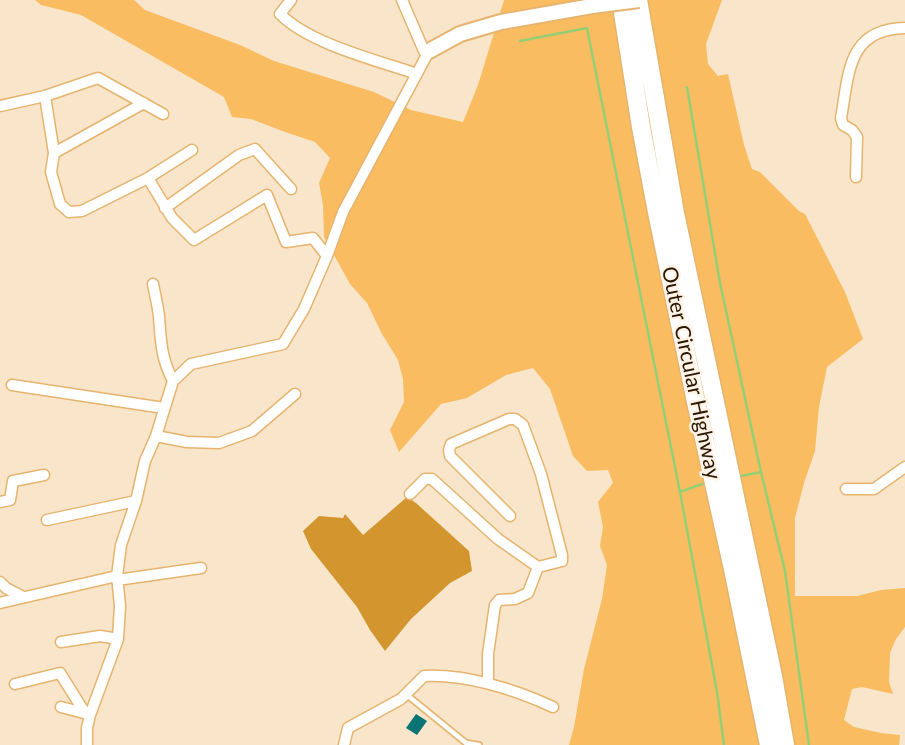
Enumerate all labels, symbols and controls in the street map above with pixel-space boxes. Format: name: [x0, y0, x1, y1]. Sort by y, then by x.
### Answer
street label: Outer Circular Highway: [656, 264, 726, 482]

